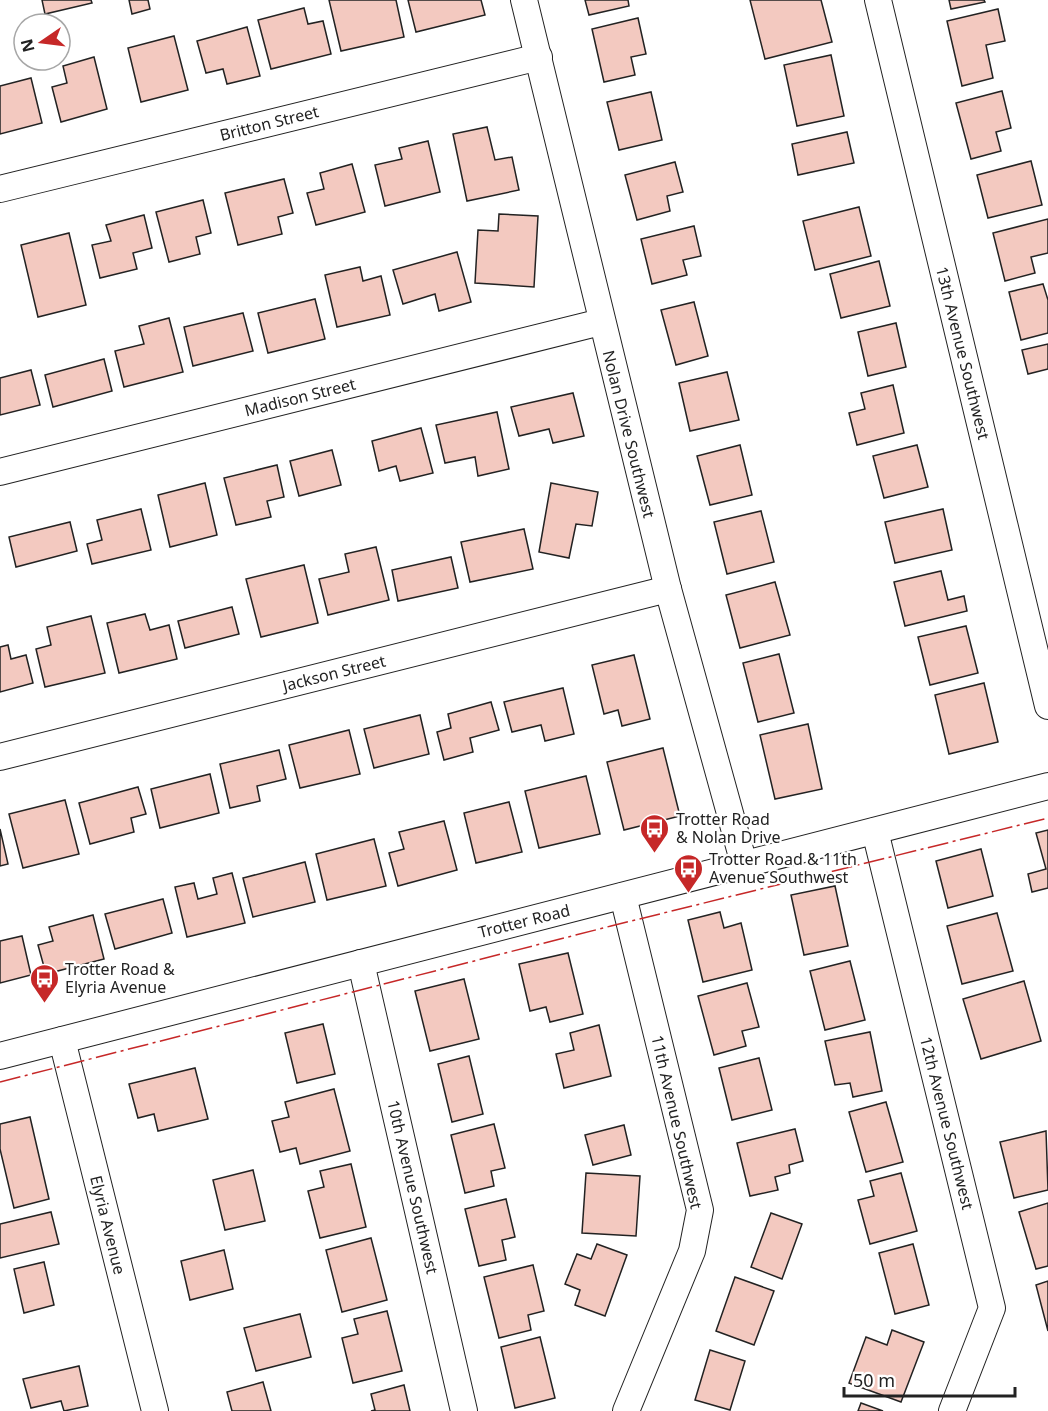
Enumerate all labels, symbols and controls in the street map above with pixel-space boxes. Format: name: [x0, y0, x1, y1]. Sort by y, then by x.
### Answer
north arrow: [12, 12, 72, 72]
text: N: [15, 37, 40, 55]
street label: Britton Street: [217, 100, 321, 146]
street label: 13th Avenue Southwest: [931, 264, 995, 442]
street label: Nolan Drive Southwest: [598, 348, 661, 520]
street label: Madison Street: [242, 373, 358, 421]
street label: Jackson Street: [278, 649, 388, 697]
place label: Trotter Road & Nolan Drive: [676, 808, 780, 848]
bus stop icon: Trotter Road & Nolan Drive: [639, 812, 671, 854]
place label: Trotter Road & 11th Avenue Southwest: [709, 848, 857, 888]
bus stop icon: Trotter Road & 11th Avenue Southwest: [672, 852, 704, 894]
street label: Trotter Road: [476, 899, 572, 943]
place label: Trotter Road & Elyria Avenue: [65, 958, 175, 998]
bus stop icon: Trotter Road & Elyria Avenue: [28, 962, 60, 1004]
street label: 11th Avenue Southwest: [646, 1033, 708, 1211]
street label: 12th Avenue Southwest: [915, 1034, 979, 1212]
street label: 10th Avenue Southwest: [382, 1098, 444, 1276]
street label: Elyria Avenue: [85, 1173, 131, 1277]
scale bar: [844, 1360, 1015, 1398]
text: 50 m: [853, 1368, 895, 1392]

